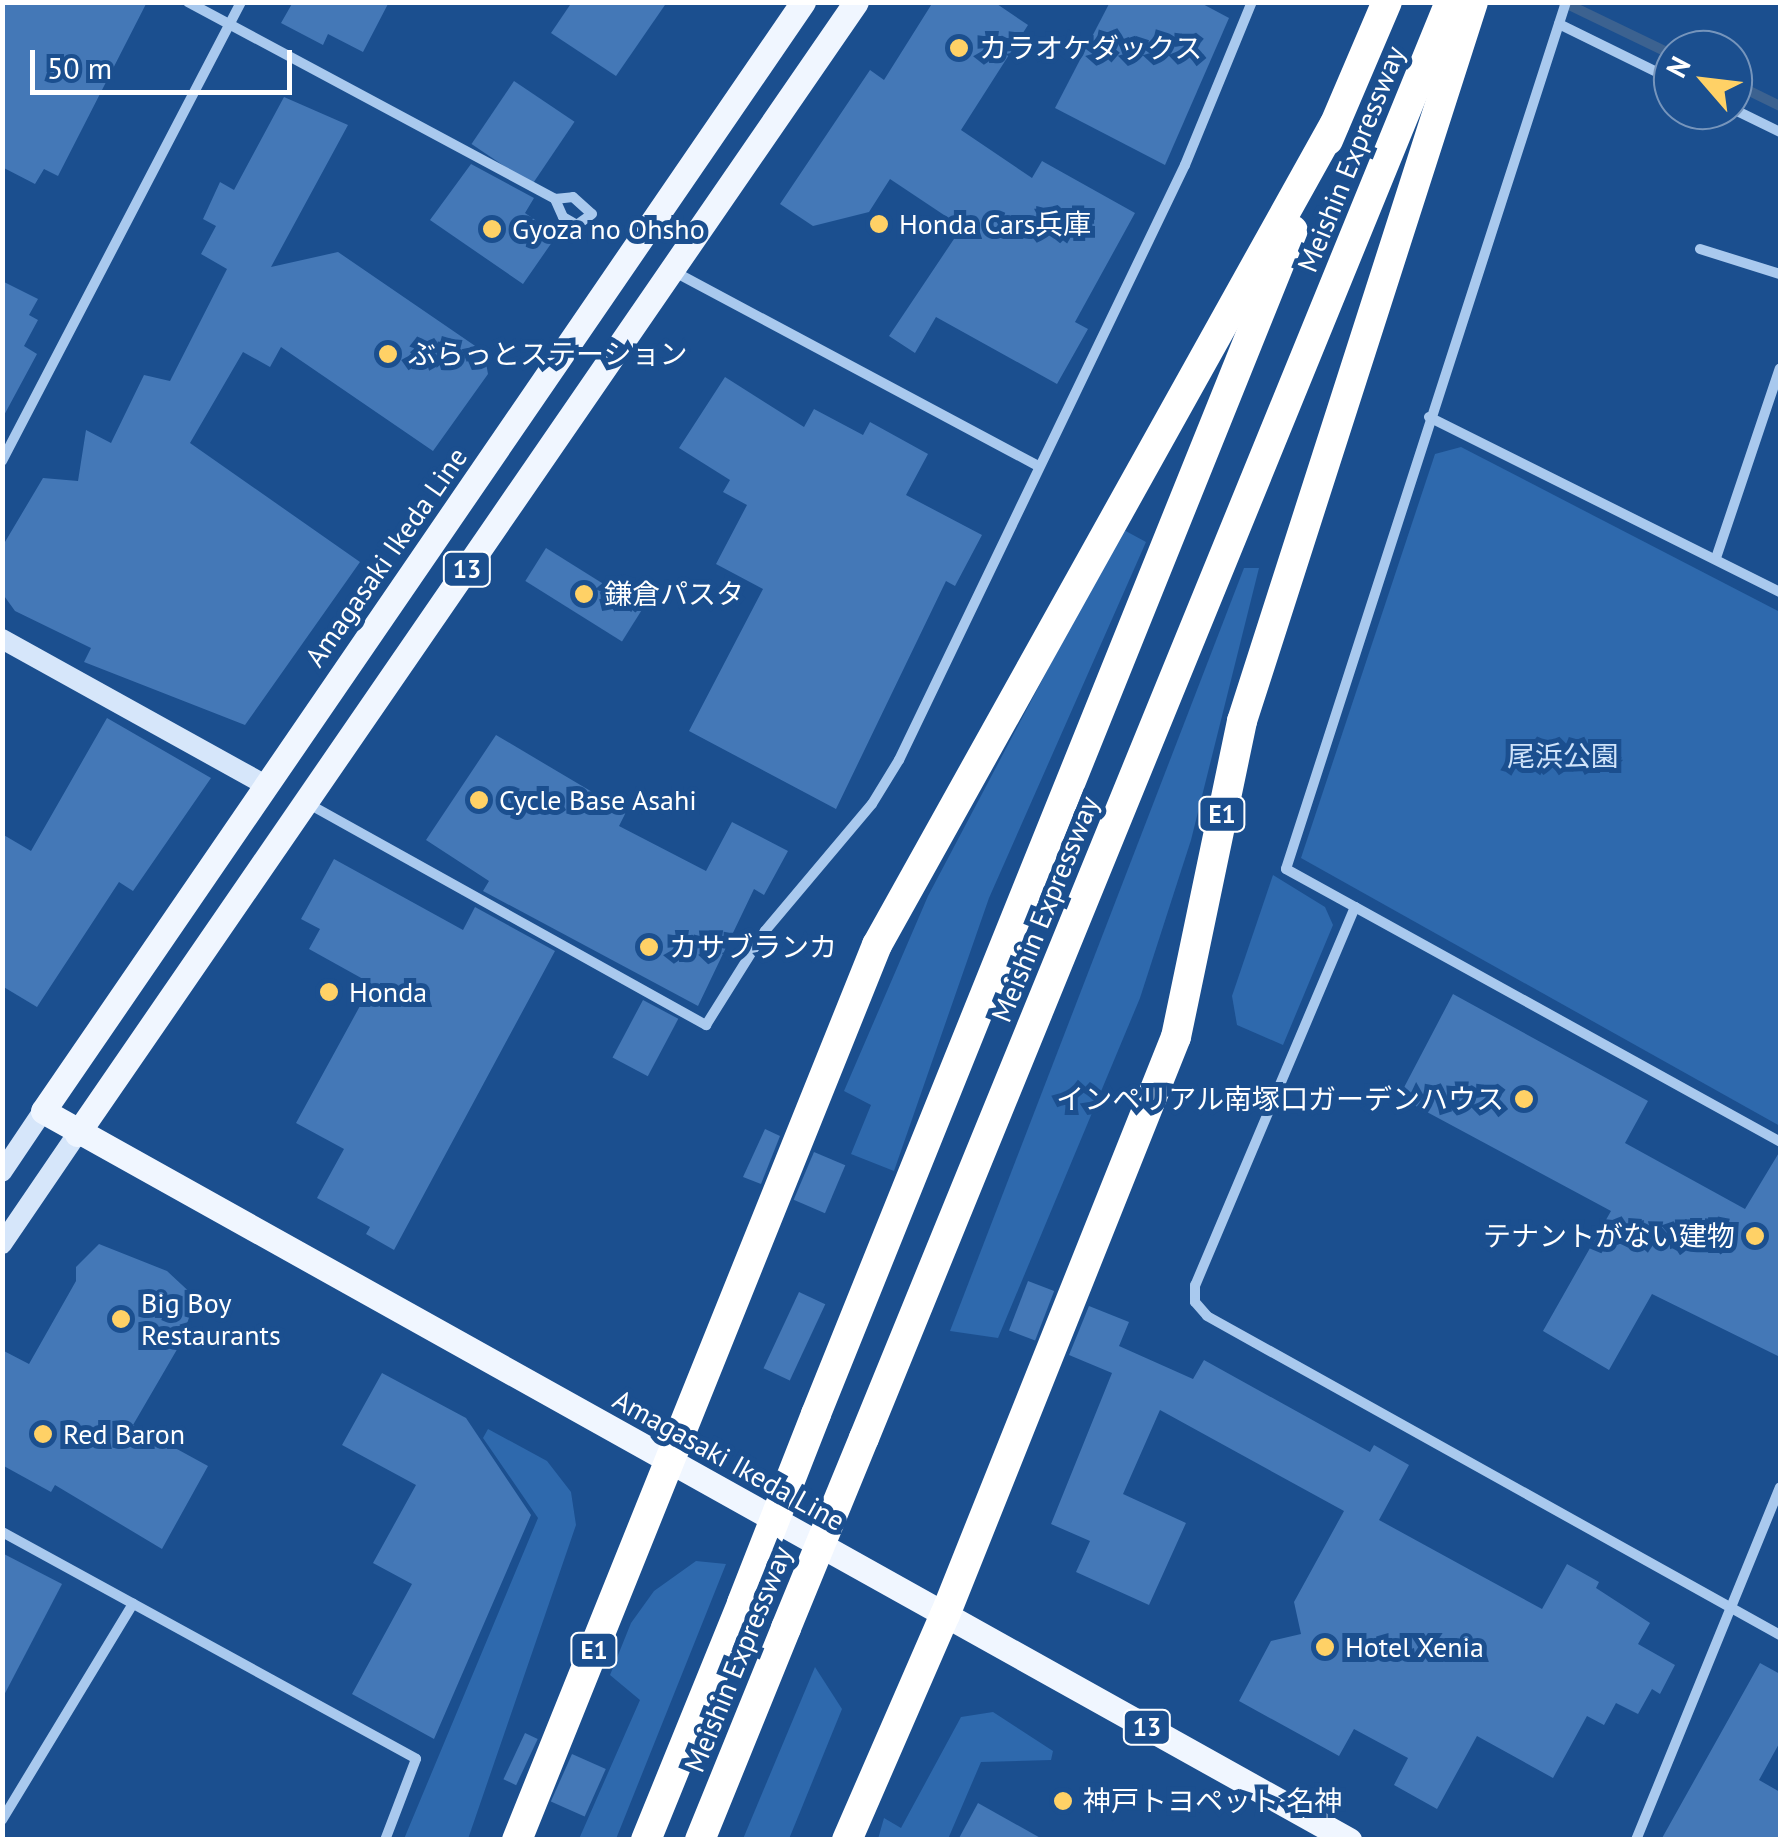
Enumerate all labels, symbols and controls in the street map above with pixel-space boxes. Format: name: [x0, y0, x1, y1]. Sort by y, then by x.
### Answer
scale bar: [35, 30, 298, 92]
north arrow: [1653, 30, 1753, 130]
place label: カラオケダックス: [979, 31, 1203, 65]
marker: カラオケダックス: [948, 37, 970, 59]
street label: Meishin Expressway: [1290, 41, 1412, 277]
text: 50 m: [47, 48, 112, 87]
text: N: [1657, 50, 1698, 83]
place label: Honda Cars兵庫: [899, 207, 1091, 241]
place label: Gyoza no Ohsho: [512, 212, 705, 246]
marker: Honda Cars兵庫: [868, 213, 890, 235]
marker: Gyoza no Ohsho: [481, 218, 503, 240]
place label: ぶらっとステーション: [408, 337, 688, 371]
marker: ぶらっとステーション: [377, 343, 399, 365]
street label: Amagasaki Ikeda Line: [298, 441, 474, 673]
road number: 13: [442, 549, 492, 589]
place label: 鎌倉パスタ: [604, 577, 744, 611]
marker: 鎌倉パスタ: [573, 583, 595, 605]
park label: 尾浜公園: [1507, 739, 1619, 773]
place label: Cycle Base Asahi: [499, 783, 698, 817]
marker: Cycle Base Asahi: [468, 789, 490, 811]
street label: Meishin Expressway: [984, 791, 1106, 1027]
road number: E1: [1197, 794, 1247, 834]
place label: カサブランカ: [669, 930, 837, 964]
marker: カサブランカ: [638, 936, 660, 958]
place label: Honda: [349, 975, 427, 1009]
marker: Honda: [318, 981, 340, 1003]
place label: インペリアル南塚口ガーデンハウス: [1056, 1082, 1504, 1116]
marker: インペリアル南塚口ガーデンハウス: [1513, 1088, 1535, 1110]
place label: テナントがない建物: [1483, 1219, 1735, 1253]
marker: テナントがない建物: [1744, 1225, 1766, 1247]
place label: Big Boy Restaurants: [141, 1286, 281, 1352]
marker: Big Boy Restaurants: [110, 1308, 132, 1330]
street label: Amagasaki Ikeda Line: [607, 1382, 851, 1538]
place label: Red Baron: [63, 1417, 185, 1451]
marker: Red Baron: [32, 1423, 54, 1445]
street label: Meishin Expressway: [677, 1541, 799, 1777]
road number: E1: [569, 1630, 619, 1670]
place label: Hotel Xenia: [1345, 1630, 1485, 1664]
marker: Hotel Xenia: [1314, 1636, 1336, 1658]
road number: 13: [1122, 1707, 1172, 1747]
place label: 神戸トヨペット 名神: [1083, 1784, 1342, 1818]
marker: 神戸トヨペット 名神: [1052, 1790, 1074, 1812]

